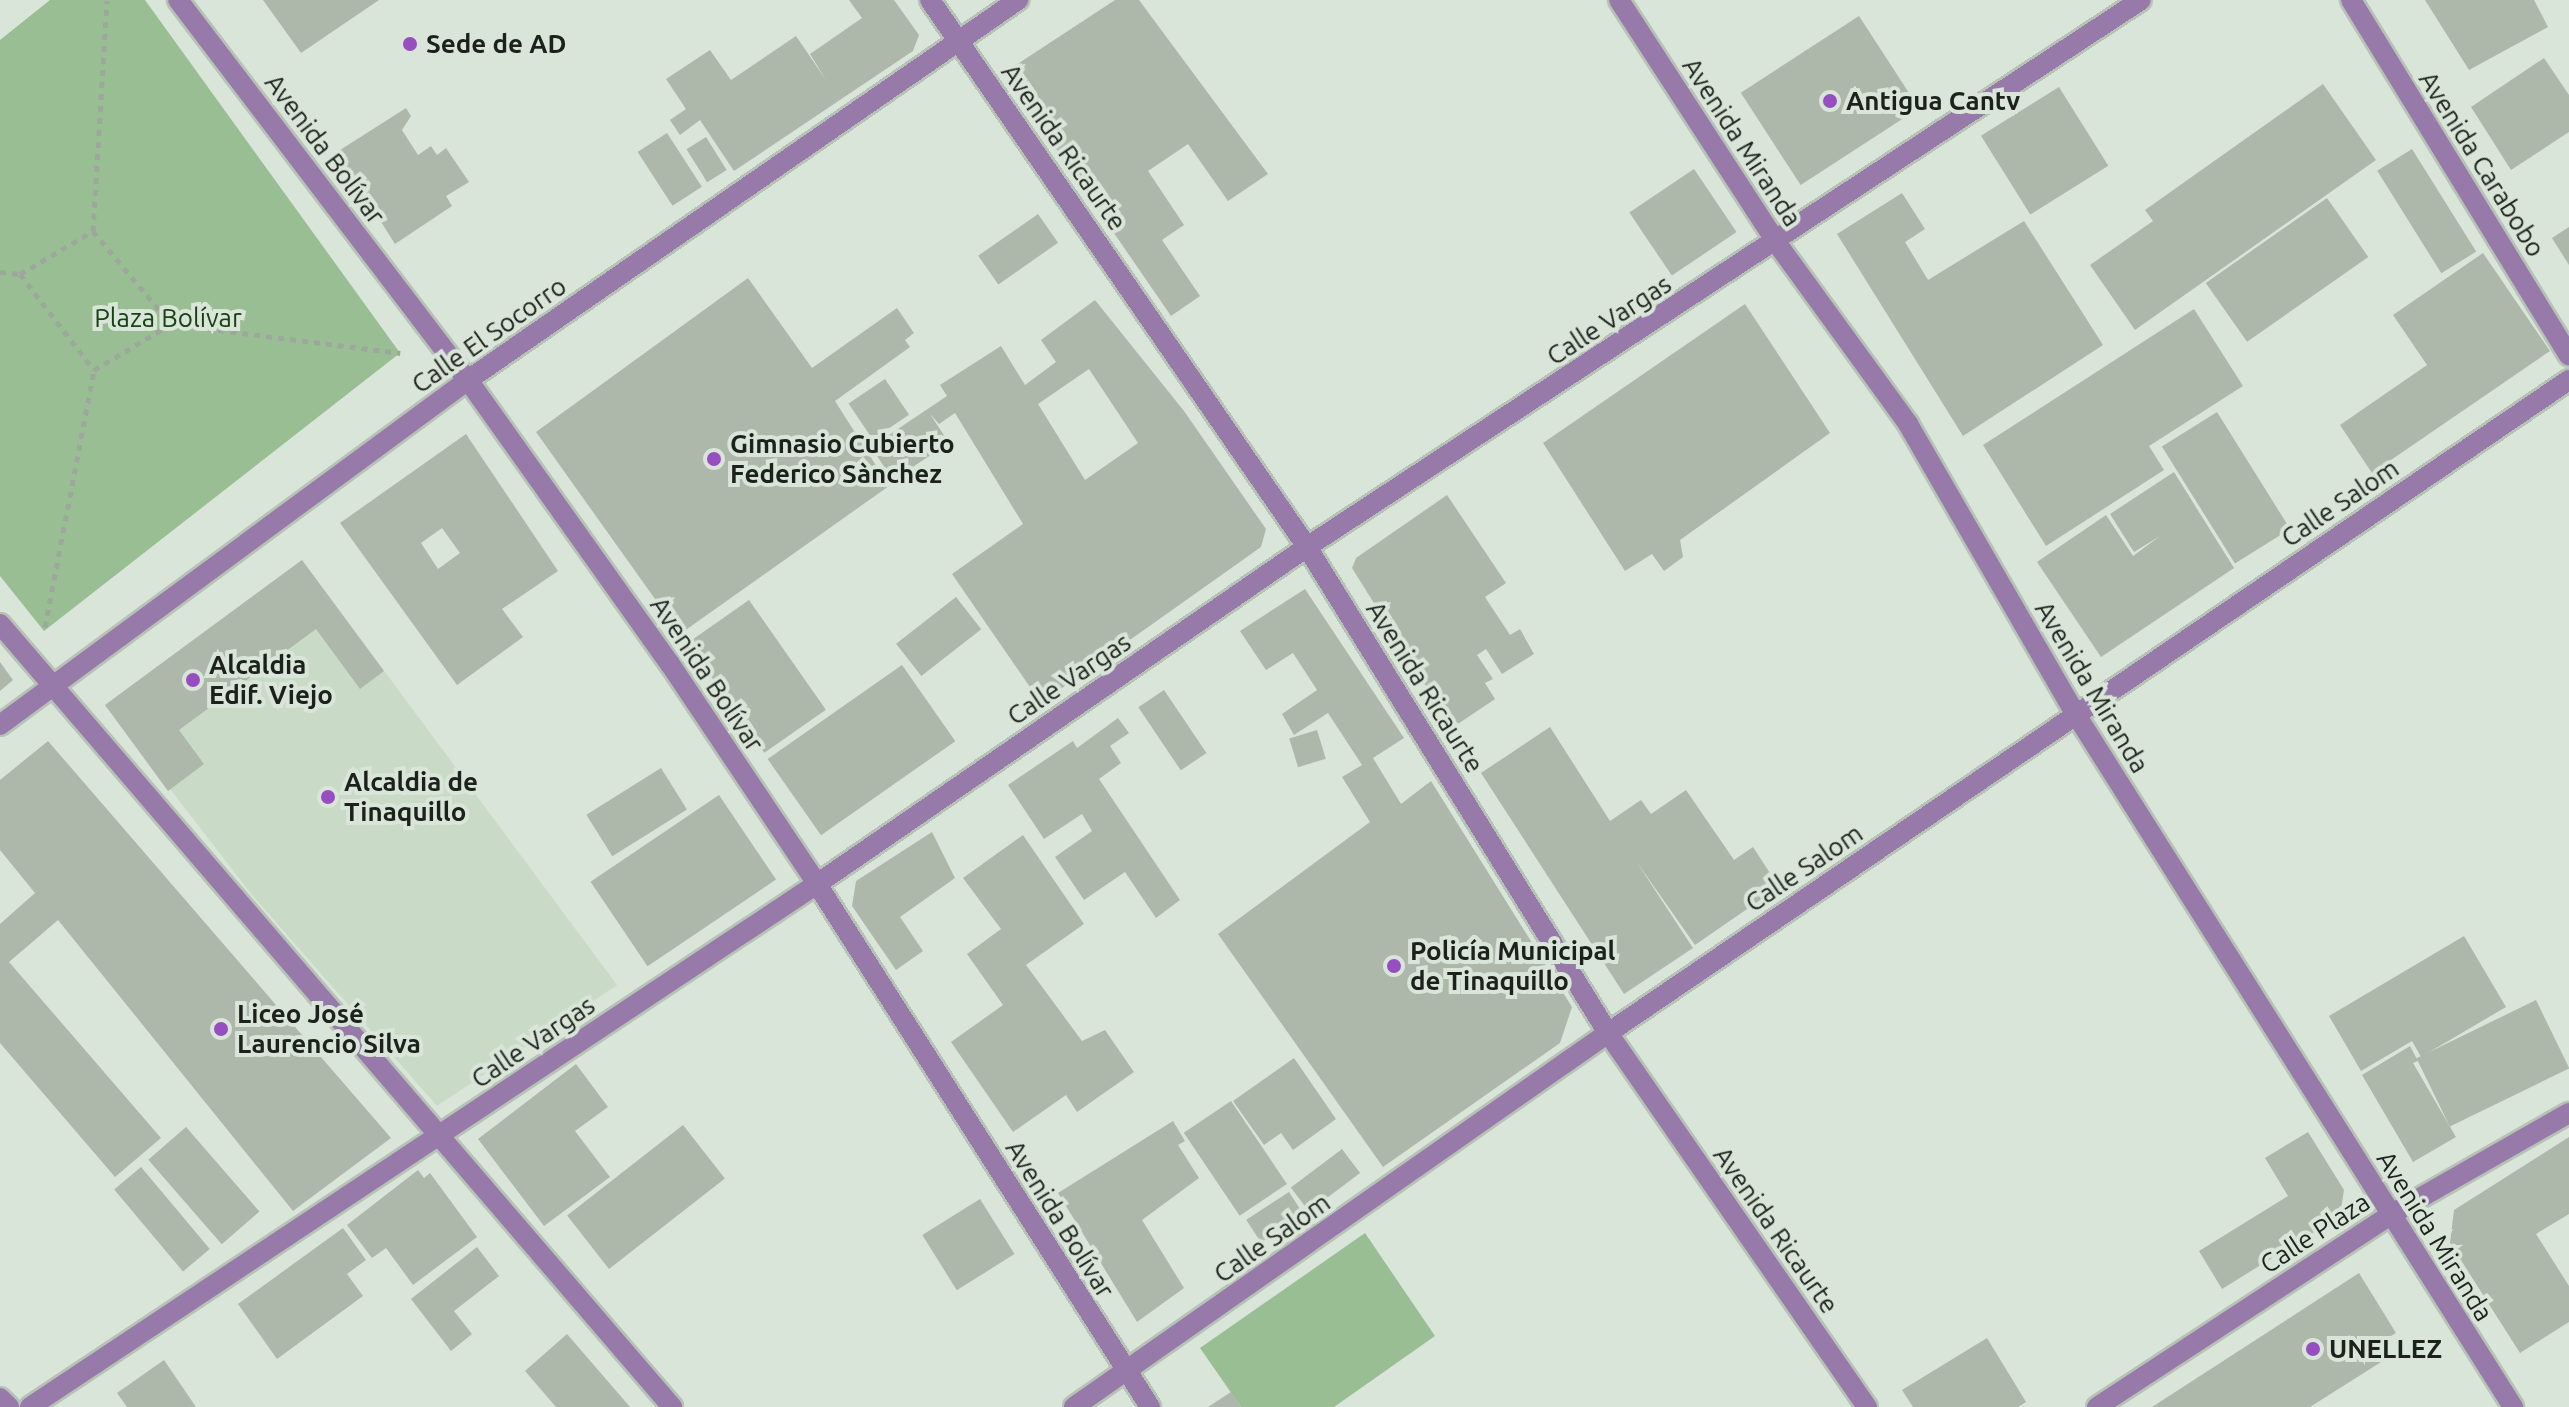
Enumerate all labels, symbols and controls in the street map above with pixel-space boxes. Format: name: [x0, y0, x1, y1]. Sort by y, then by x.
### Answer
place label: Sede de AD: [426, 28, 566, 60]
marker: Sede de AD: [401, 35, 419, 53]
street label: Avenida Miranda: [1676, 52, 1808, 232]
street label: Avenida Ricaurte: [995, 58, 1133, 236]
street label: Avenida Carabobo: [2412, 66, 2552, 262]
street label: Avenida Bolívar: [258, 68, 392, 230]
place label: Antigua Cantv: [1846, 85, 2020, 117]
marker: Antigua Cantv: [1821, 92, 1839, 110]
street label: Calle Vargas: [1541, 268, 1677, 372]
street label: Calle El Socorro: [406, 270, 572, 400]
park label: Plaza Bolívar: [94, 302, 242, 334]
place label: Gimnasio Cubierto Federico Sànchez: [730, 428, 955, 490]
marker: Gimnasio Cubierto Federico Sànchez: [705, 450, 723, 468]
street label: Calle Salom: [2275, 452, 2405, 554]
street label: Avenida Bolívar: [644, 591, 770, 757]
street label: Avenida Ricaurte: [1360, 595, 1490, 779]
street label: Avenida Miranda: [2028, 595, 2156, 779]
street label: Calle Vargas: [1001, 626, 1137, 732]
place label: Alcaldia Edif. Viejo: [209, 649, 333, 710]
marker: Alcaldia Edif. Viejo: [184, 671, 202, 689]
place label: Alcaldia de Tinaquillo: [344, 766, 478, 828]
marker: Alcaldia de Tinaquillo: [319, 788, 337, 806]
street label: Calle Salom: [1739, 817, 1869, 919]
place label: Policía Municipal de Tinaquillo: [1410, 935, 1615, 996]
marker: Policía Municipal de Tinaquillo: [1385, 957, 1403, 975]
street label: Calle Vargas: [465, 989, 601, 1095]
place label: Liceo José Laurencio Silva: [237, 998, 421, 1060]
marker: Liceo José Laurencio Silva: [212, 1020, 230, 1038]
street label: Avenida Bolívar: [999, 1134, 1121, 1304]
street label: Avenida Ricaurte: [1707, 1141, 1845, 1319]
street label: Avenida Miranda: [2370, 1145, 2500, 1327]
street label: Calle Plaza: [2254, 1186, 2376, 1280]
street label: Calle Salom: [1208, 1187, 1336, 1289]
place label: UNELLEZ: [2329, 1333, 2442, 1365]
marker: UNELLEZ: [2304, 1340, 2322, 1358]

